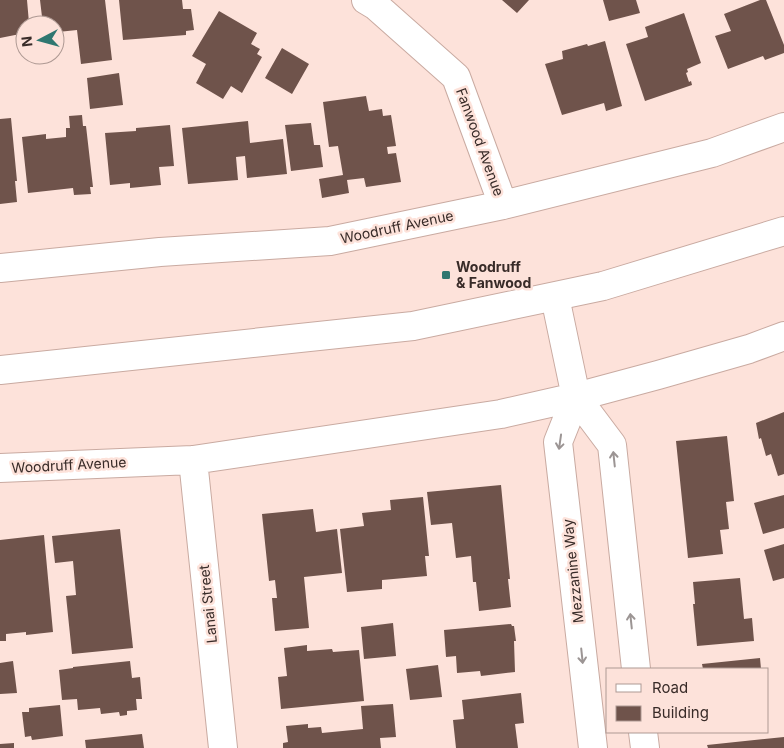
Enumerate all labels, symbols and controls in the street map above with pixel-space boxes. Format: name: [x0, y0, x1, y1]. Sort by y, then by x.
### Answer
north arrow: [15, 15, 65, 65]
text: N: [18, 35, 36, 48]
street label: Fanwood Avenue: [453, 85, 508, 198]
street label: Woodruff Avenue: [339, 206, 455, 247]
place label: Woodruff & Fanwood: [456, 258, 531, 291]
marker: Woodruff & Fanwood: [440, 269, 452, 281]
one-way arrow: [555, 434, 565, 450]
one-way arrow: [609, 452, 619, 468]
street label: Woodruff Avenue: [11, 453, 127, 476]
street label: Mezzanine Way: [559, 518, 586, 624]
street label: Lanai Street: [195, 564, 220, 644]
one-way arrow: [626, 613, 636, 629]
one-way arrow: [577, 647, 587, 663]
legend: [606, 668, 769, 733]
text: Road: [652, 678, 688, 697]
text: Building: [652, 703, 709, 722]

